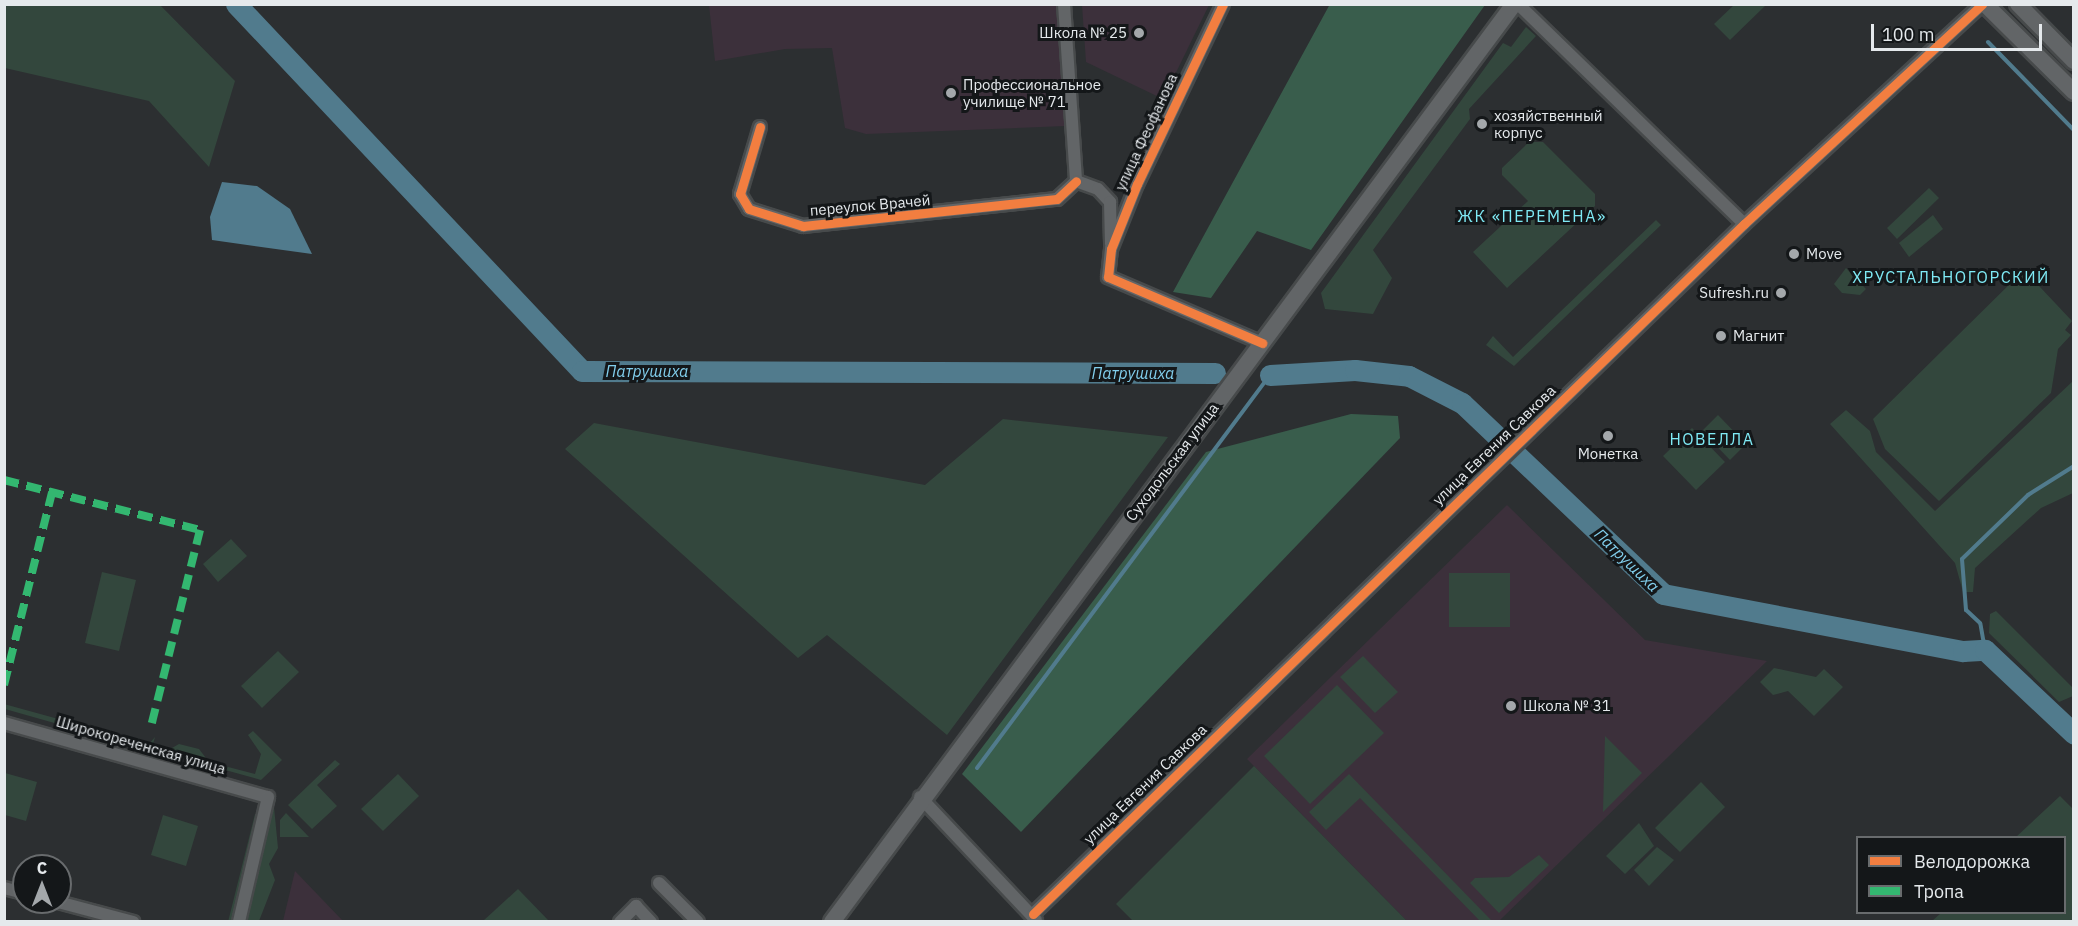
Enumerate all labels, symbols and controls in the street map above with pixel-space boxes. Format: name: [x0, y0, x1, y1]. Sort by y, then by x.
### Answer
scale bar: [1874, 12, 2045, 50]
text: 100 m: [1882, 23, 1934, 46]
place label: Школа № 25: [1039, 24, 1127, 42]
marker: Школа № 25: [1132, 26, 1146, 40]
street label: улица Феофанова: [1111, 71, 1181, 193]
place label: Профессиональное училище № 71: [963, 75, 1101, 110]
marker: Профессиональное училище № 71: [944, 86, 958, 100]
place label: хозяйственный корпус: [1494, 106, 1603, 141]
marker: хозяйственный корпус: [1475, 117, 1489, 131]
street label: переулок Врачей: [809, 191, 931, 219]
district label: ЖК «ПЕРЕМЕНА»: [1457, 206, 1607, 226]
place label: Move: [1806, 245, 1842, 263]
marker: Move: [1787, 247, 1801, 261]
district label: ХРУСТАЛЬНОГОРСКИЙ: [1852, 267, 2050, 287]
place label: Sufresh.ru: [1699, 284, 1769, 302]
marker: Sufresh.ru: [1774, 286, 1788, 300]
place label: Магнит: [1733, 327, 1784, 345]
marker: Магнит: [1714, 329, 1728, 343]
water label: Патрушиха: [606, 361, 688, 381]
water label: Патрушиха: [1092, 363, 1174, 383]
street label: улица Евгения Савкова: [1429, 381, 1559, 509]
street label: Суходольская улица: [1122, 400, 1222, 524]
marker: Монетка: [1601, 429, 1615, 443]
district label: НОВЕЛЛА: [1669, 429, 1755, 449]
place label: Монетка: [1578, 445, 1638, 463]
water label: Патрушиха: [1591, 524, 1663, 596]
place label: Школа № 31: [1523, 697, 1611, 715]
marker: Школа № 31: [1504, 699, 1518, 713]
street label: Широкореченская улица: [54, 712, 228, 778]
street label: улица Евгения Савкова: [1080, 720, 1210, 848]
legend: [1856, 836, 2066, 914]
text: Велодорожка: [1914, 850, 2030, 873]
north arrow: [12, 854, 72, 914]
text: С: [37, 858, 47, 878]
text: Тропа: [1914, 880, 1964, 903]

